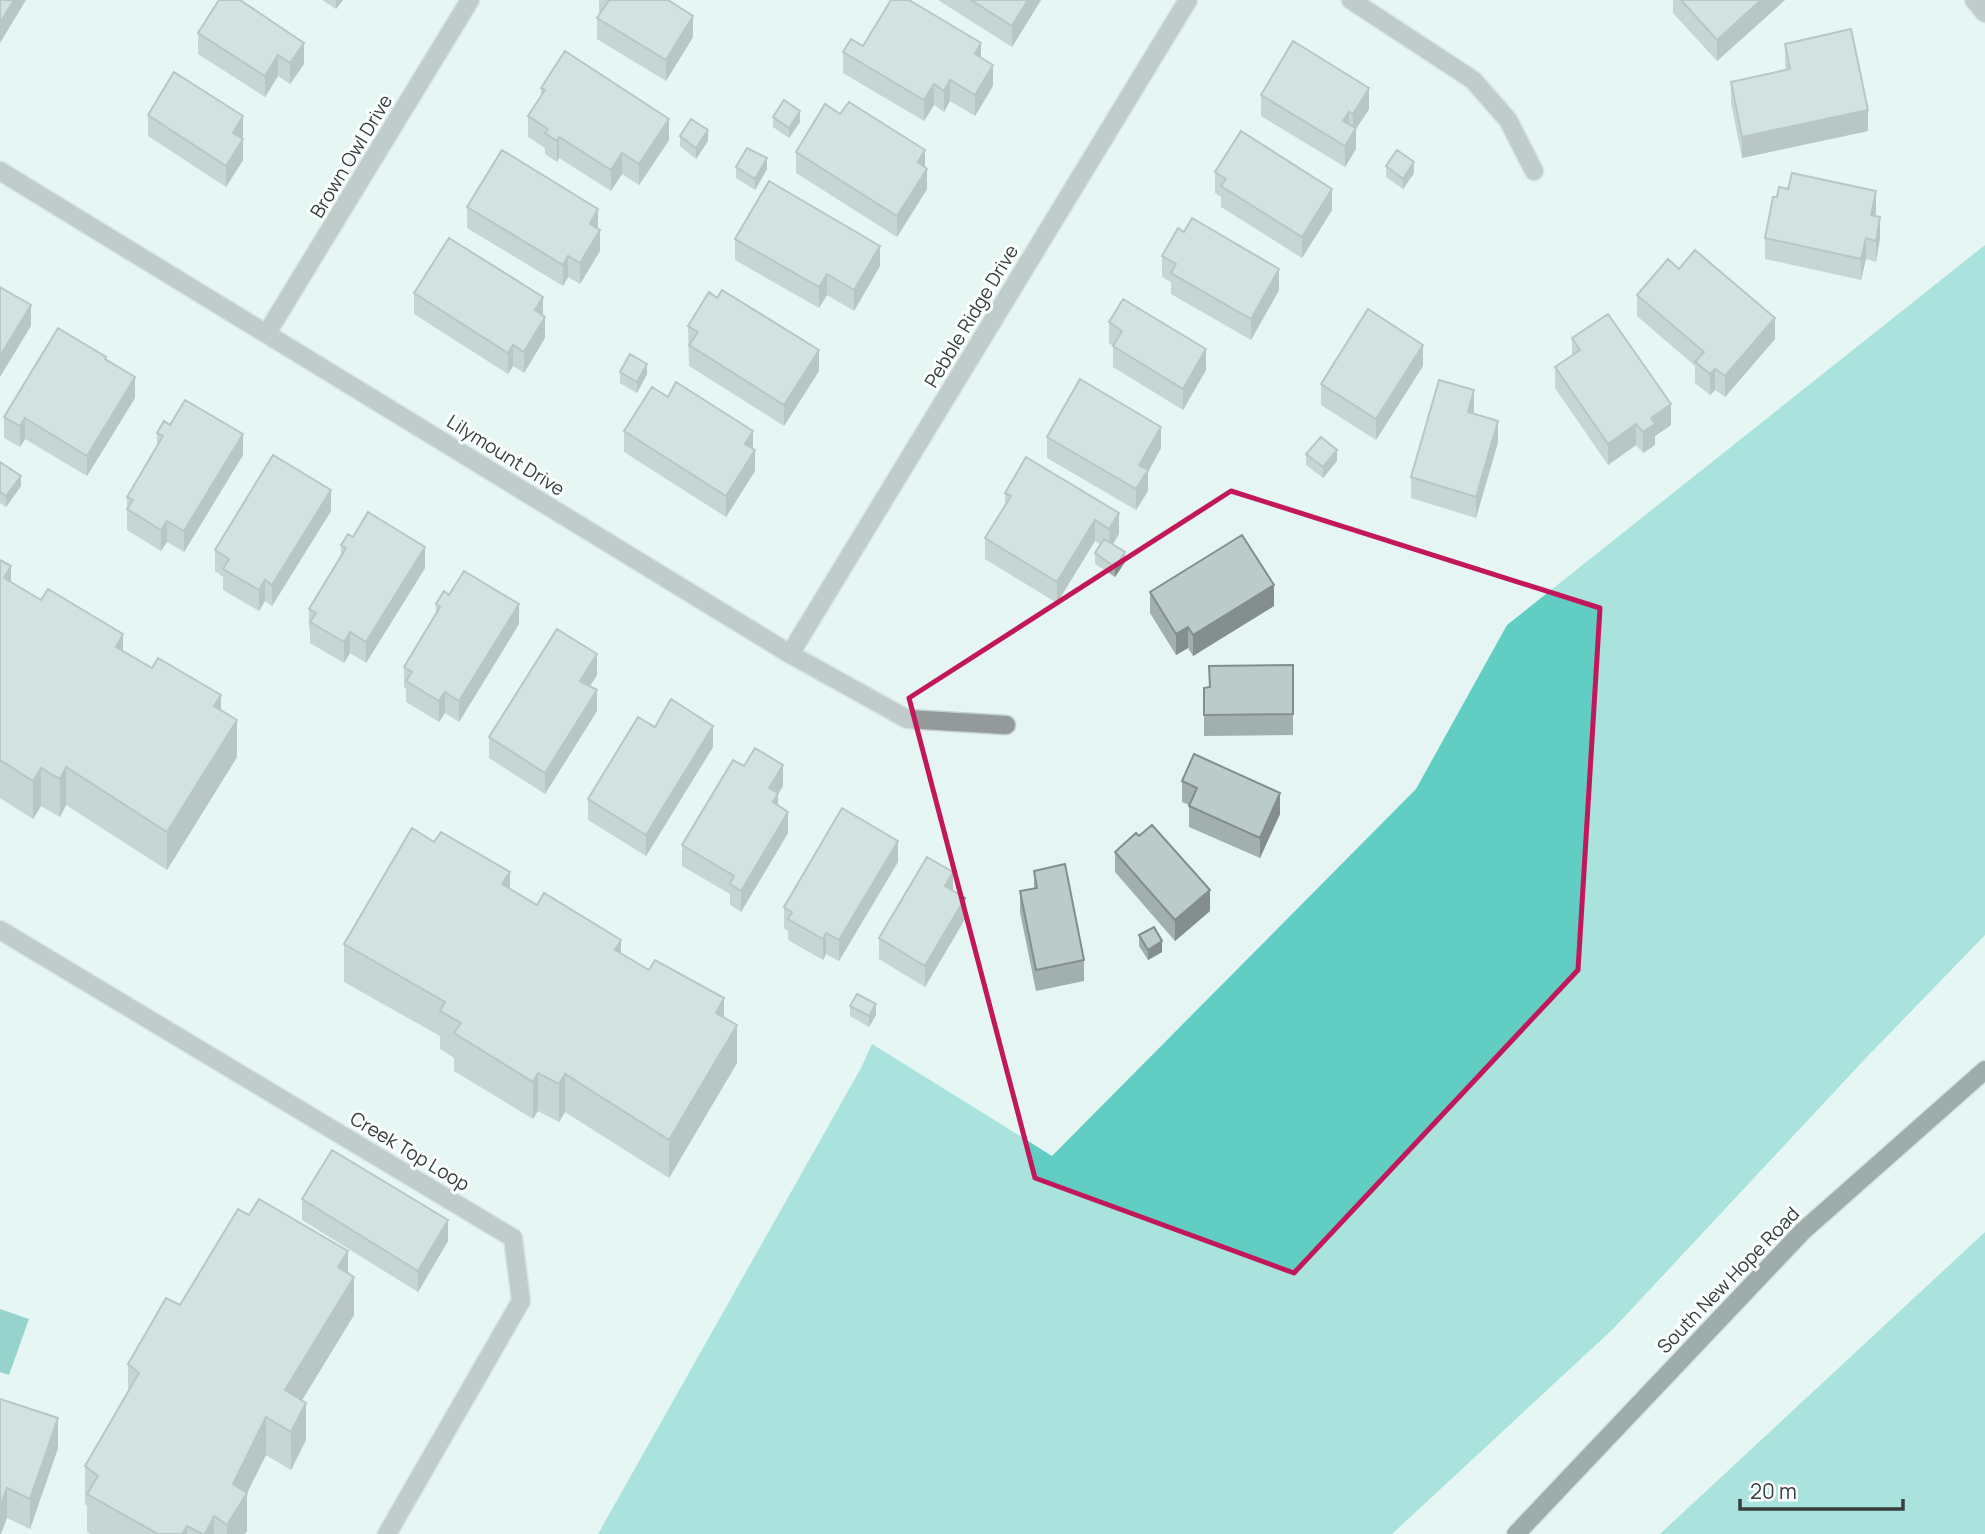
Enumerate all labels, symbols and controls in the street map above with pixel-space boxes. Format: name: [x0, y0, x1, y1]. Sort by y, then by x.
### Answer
street label: Brown Owl Drive: [304, 89, 398, 223]
street label: Pebble Ridge Drive: [918, 240, 1024, 392]
street label: Lilymount Drive: [442, 408, 570, 502]
street label: Creek Top Loop: [345, 1105, 475, 1197]
street label: South New Hope Road: [1651, 1201, 1805, 1359]
scale bar: [1740, 1468, 1903, 1512]
text: 20 m: [1750, 1477, 1797, 1505]

